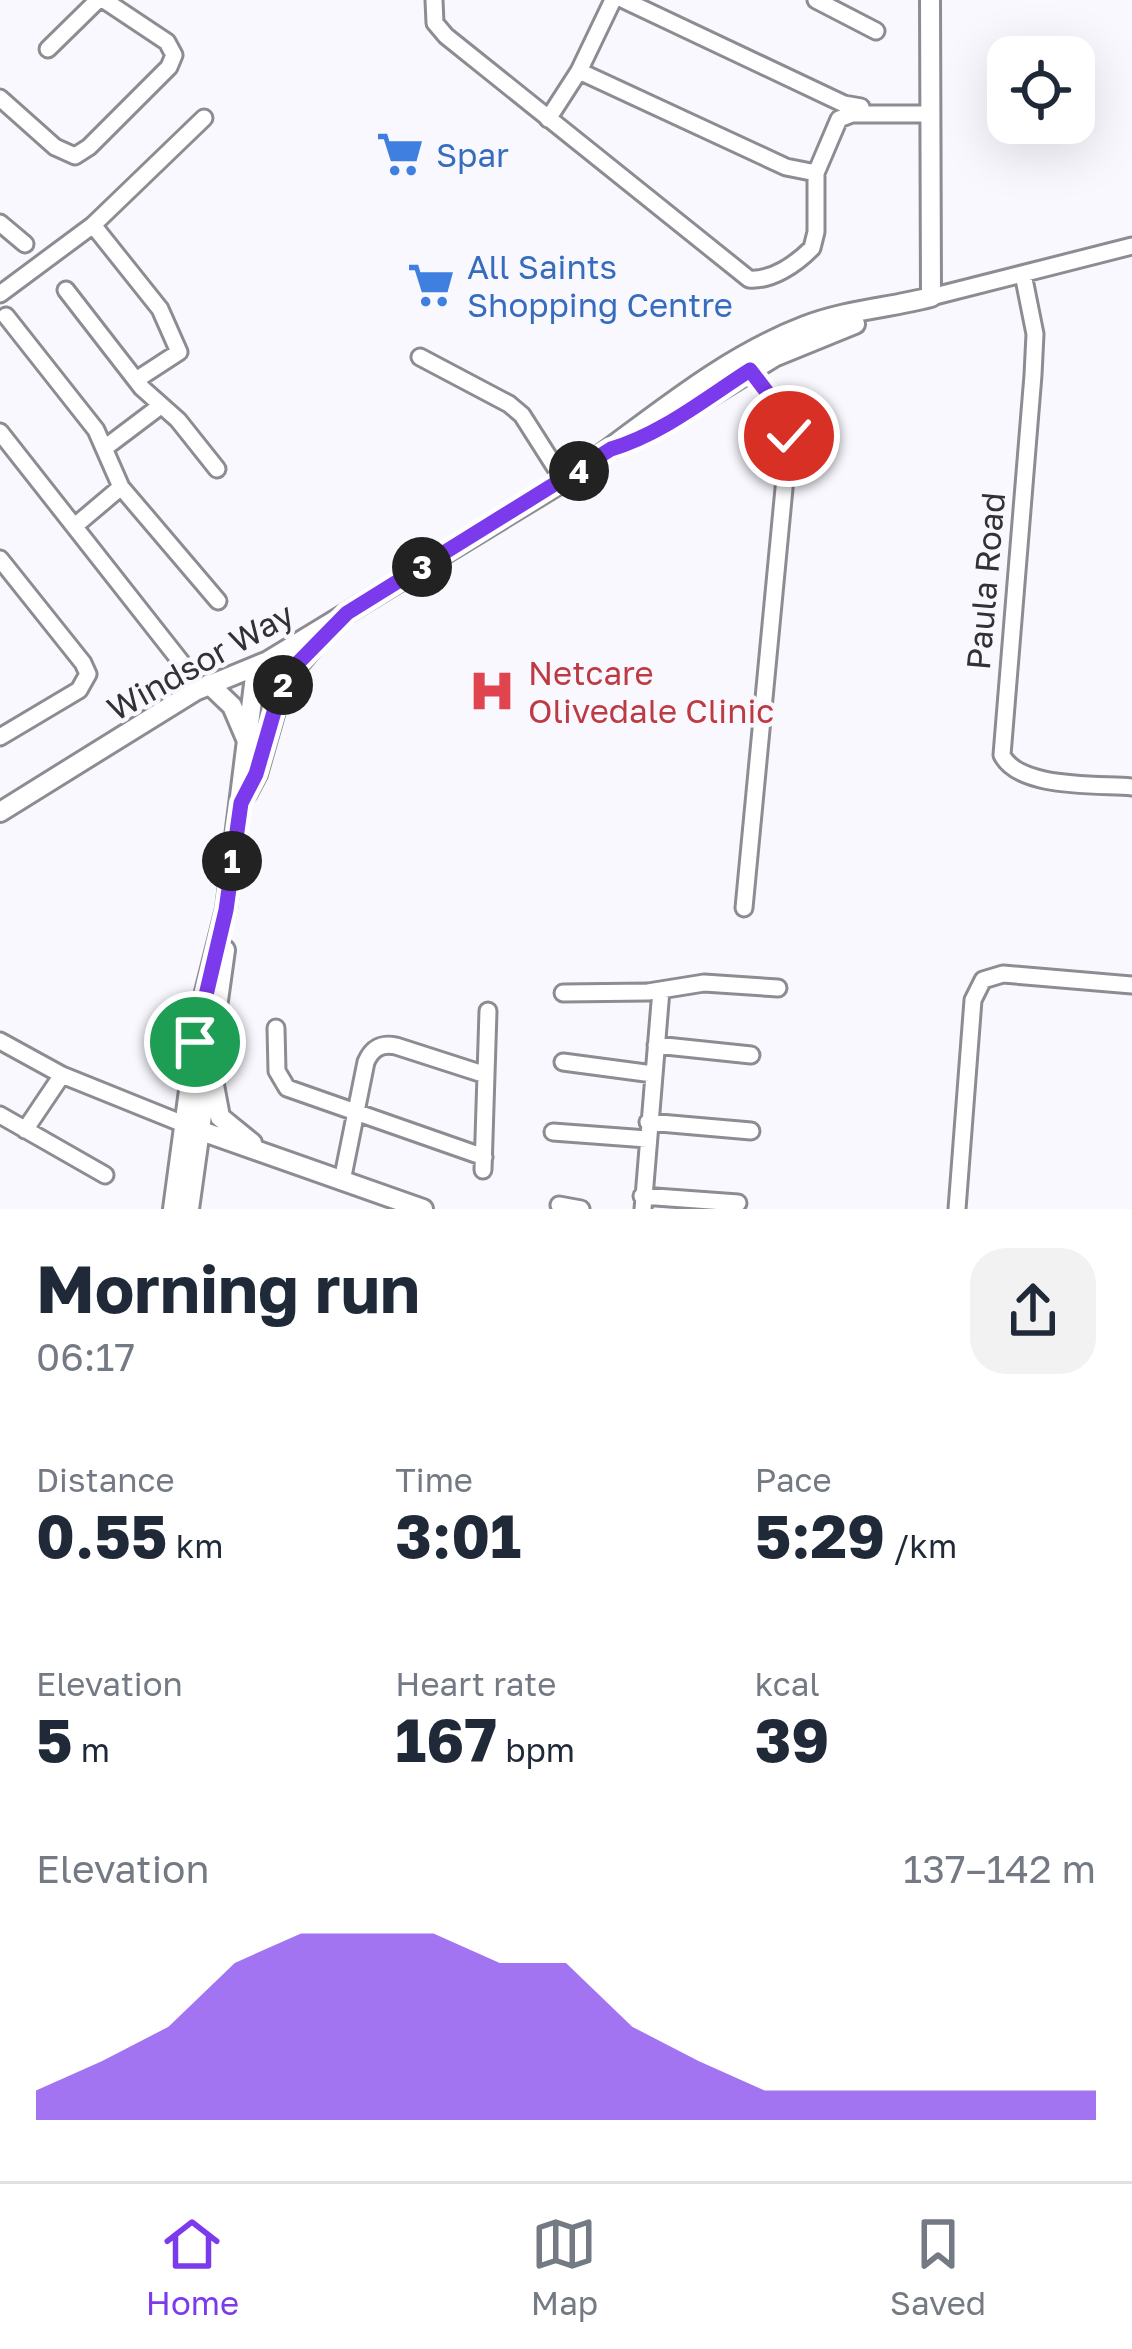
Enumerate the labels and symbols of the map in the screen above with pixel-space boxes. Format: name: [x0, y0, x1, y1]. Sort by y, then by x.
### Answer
supermarket icon: Spar: [375, 129, 425, 179]
place label: Spar: [436, 135, 509, 174]
place label: All Saints Shopping Centre: [467, 247, 733, 324]
supermarket icon: All Saints Shopping Centre: [406, 260, 456, 310]
pin: [738, 385, 840, 487]
pin: 4: [549, 441, 609, 501]
street label: Paula Road: [958, 491, 1012, 671]
pin: 3: [392, 537, 452, 597]
street label: Windsor Way: [100, 594, 300, 728]
place label: Netcare Olivedale Clinic: [528, 653, 774, 730]
pin: 2: [253, 655, 313, 715]
hospital icon: Netcare Olivedale Clinic: [467, 666, 517, 716]
pin: 1: [202, 831, 262, 891]
pin: [144, 991, 246, 1093]

